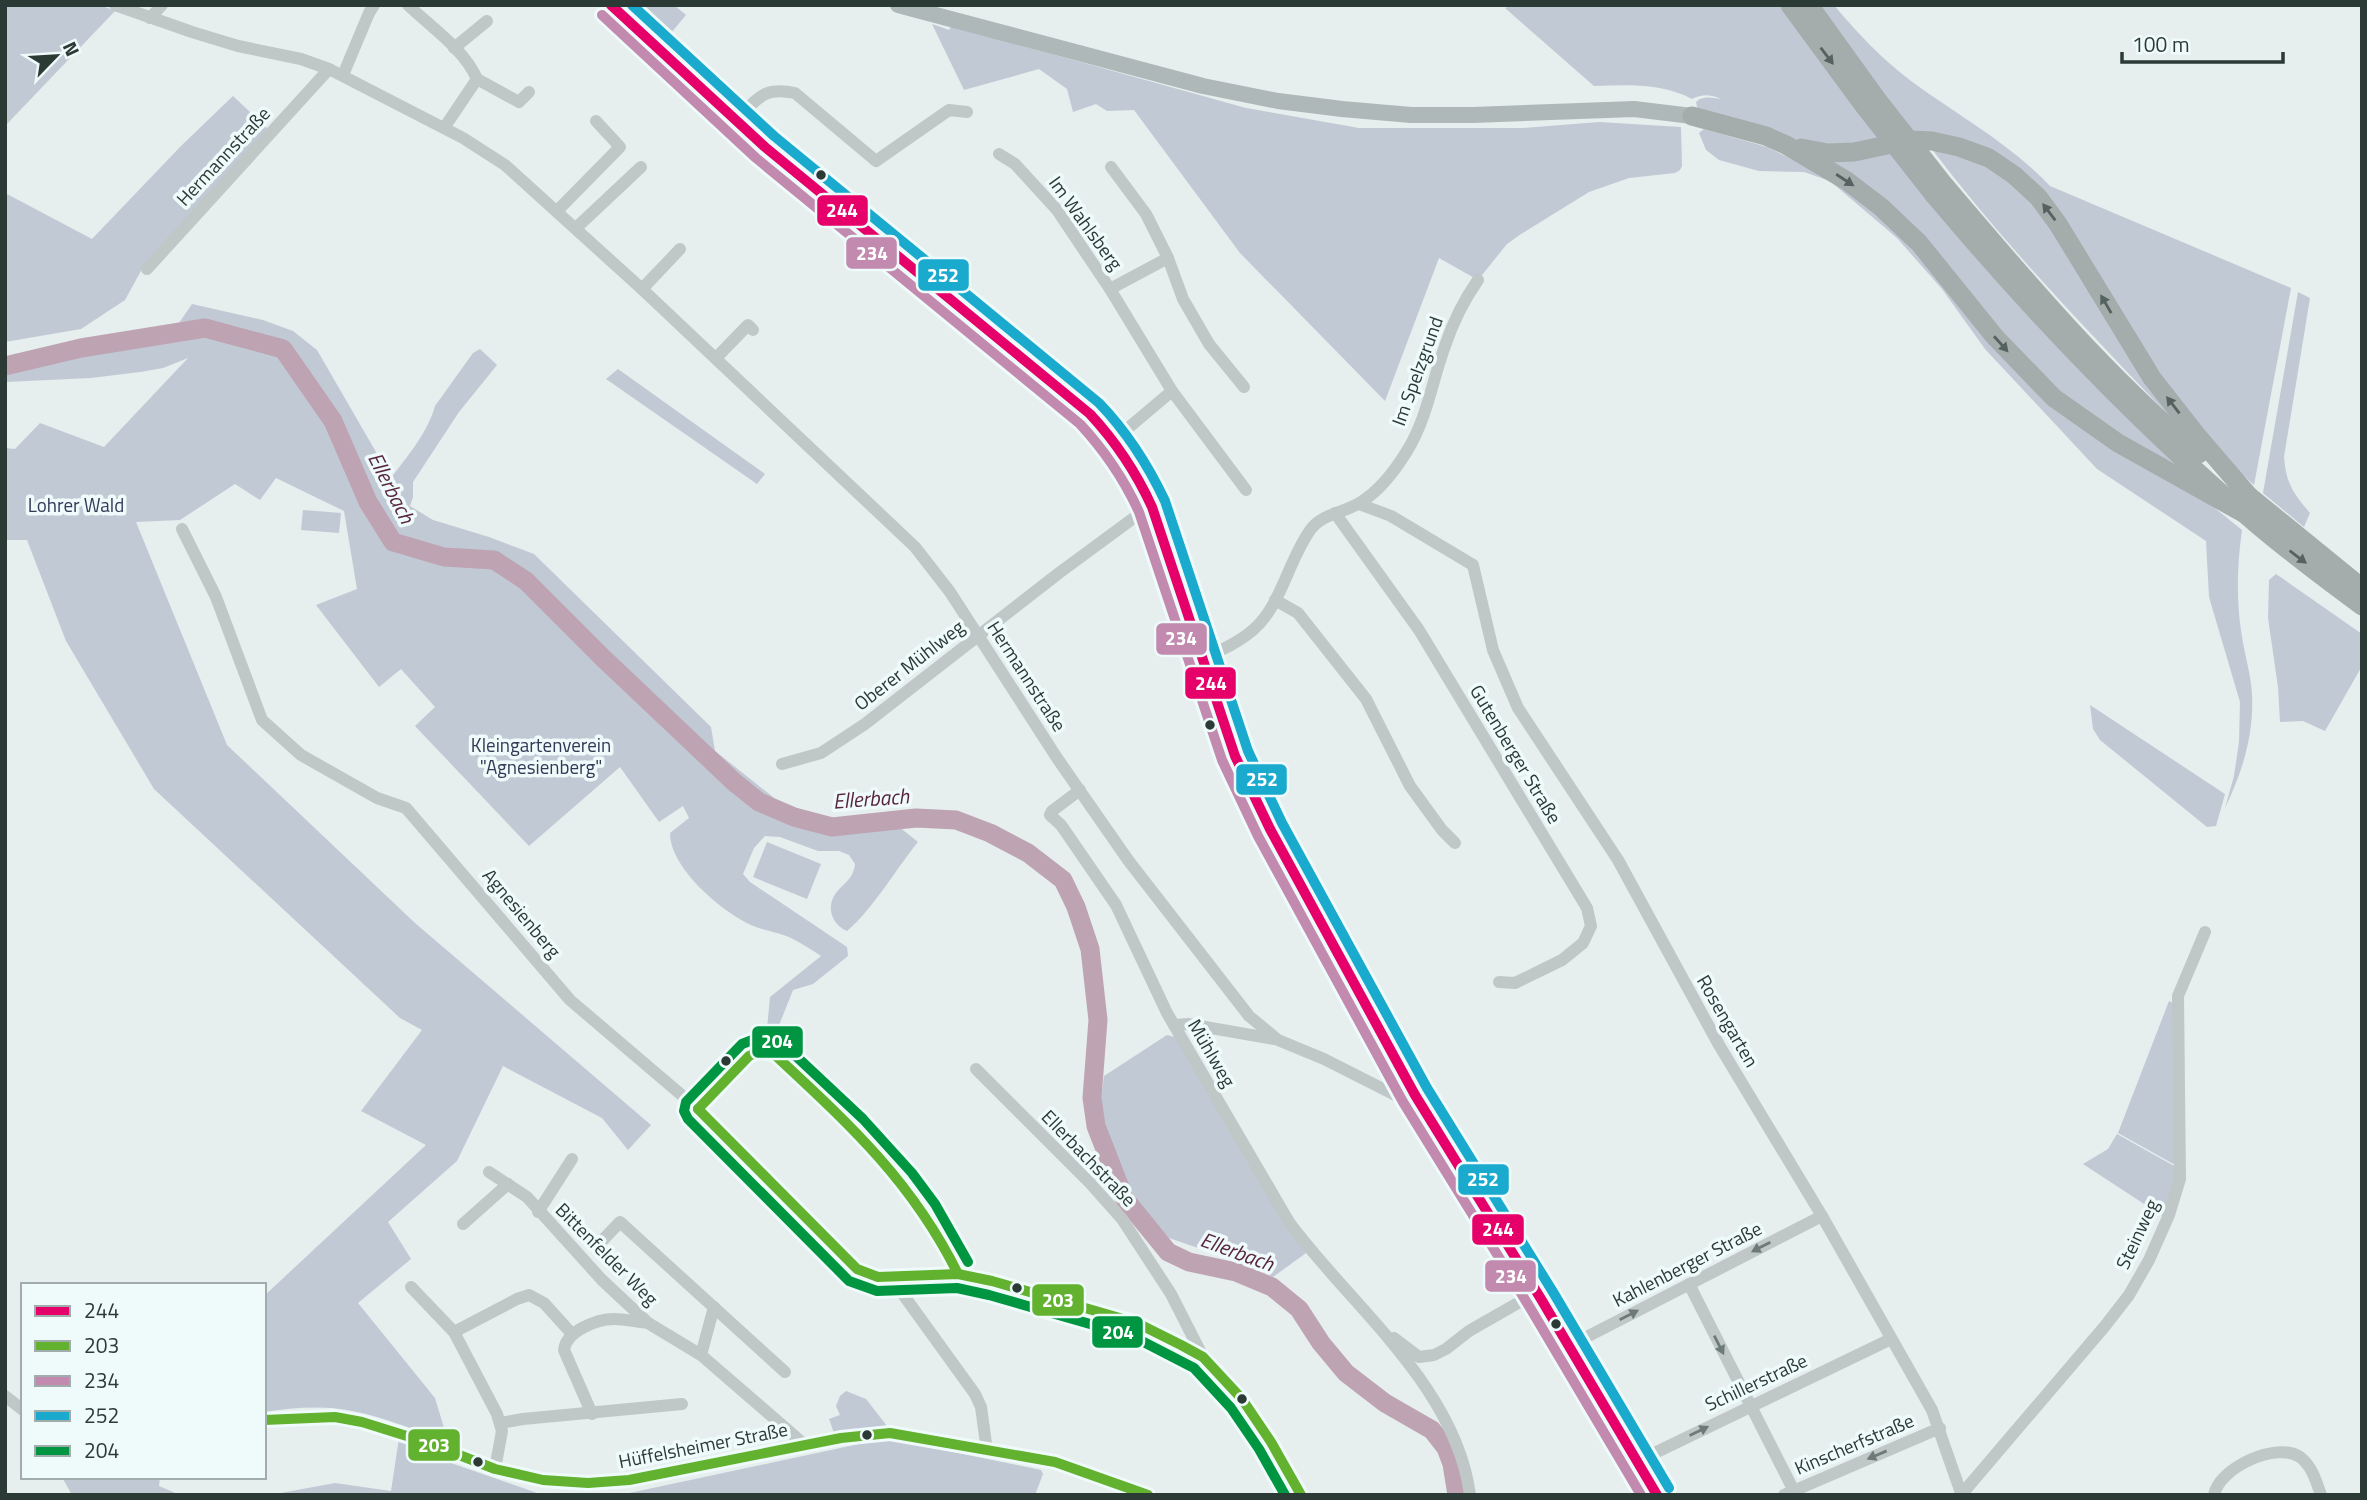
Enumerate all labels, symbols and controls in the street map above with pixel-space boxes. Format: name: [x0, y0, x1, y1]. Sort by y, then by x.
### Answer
north arrow: [21, 21, 91, 91]
scale bar: [2122, 21, 2283, 65]
text: 100 m: [2132, 28, 2189, 60]
text: N: [56, 37, 88, 61]
one-way arrow: [1820, 47, 1834, 65]
street label: Hermannstraße: [169, 99, 276, 212]
unlabelled marker: [814, 168, 828, 182]
street label: Im Wahlsberg: [1042, 170, 1131, 276]
one-way arrow: [1835, 173, 1854, 186]
line badge: 244: [816, 194, 869, 227]
text: 244: [826, 195, 858, 224]
one-way arrow: [2042, 203, 2057, 221]
line badge: 234: [845, 236, 898, 270]
text: 234: [856, 238, 888, 267]
line badge: 252: [917, 258, 970, 292]
text: 252: [927, 260, 959, 289]
one-way arrow: [2101, 294, 2113, 314]
street label: Im Spelzgrund: [1383, 312, 1450, 430]
one-way arrow: [1993, 335, 2009, 353]
one-way arrow: [2165, 397, 2180, 415]
water label: Ellerbach: [360, 446, 424, 529]
park label: Lohrer Wald: [28, 490, 124, 519]
one-way arrow: [2288, 550, 2306, 565]
street label: Oberer Mühlweg: [847, 612, 970, 717]
street label: Hermannstraße: [981, 615, 1074, 737]
line badge: 234: [1155, 622, 1208, 656]
text: 234: [1165, 623, 1197, 652]
line badge: 244: [1184, 666, 1237, 700]
text: 244: [1195, 668, 1227, 697]
street label: Gutenberger Straße: [1463, 679, 1569, 829]
unlabelled marker: [1203, 718, 1217, 732]
park label: Kleingartenverein "Agnesienberg": [471, 730, 611, 781]
line badge: 252: [1235, 763, 1288, 796]
text: 252: [1246, 764, 1278, 793]
water label: Ellerbach: [832, 779, 910, 817]
street label: Agnesienberg: [476, 861, 569, 964]
street label: Rosengarten: [1690, 969, 1767, 1072]
street label: Mühlweg: [1181, 1013, 1244, 1092]
line badge: 204: [751, 1025, 804, 1059]
text: 204: [761, 1026, 793, 1055]
unlabelled marker: [719, 1054, 733, 1068]
street label: Ellerbachstraße: [1035, 1102, 1143, 1213]
line badge: 252: [1457, 1163, 1510, 1196]
text: 252: [1467, 1164, 1499, 1193]
street label: Steinweg: [2108, 1194, 2166, 1274]
street label: Bittenfelder Weg: [549, 1196, 666, 1312]
line badge: 244: [1471, 1213, 1525, 1246]
street label: Kahlenberger Straße: [1607, 1213, 1767, 1314]
text: 244: [1482, 1214, 1514, 1243]
water label: Ellerbach: [1196, 1223, 1279, 1279]
one-way arrow: [1751, 1242, 1771, 1253]
line badge: 234: [1484, 1259, 1537, 1293]
text: 234: [1495, 1261, 1527, 1290]
unlabelled marker: [1010, 1281, 1024, 1295]
legend: [21, 1283, 266, 1479]
line badge: 203: [1031, 1283, 1085, 1317]
text: 203: [1042, 1285, 1074, 1314]
text: 244: [84, 1294, 119, 1326]
one-way arrow: [1619, 1310, 1639, 1321]
line badge: 204: [1091, 1315, 1144, 1349]
text: 204: [1102, 1317, 1134, 1346]
unlabelled marker: [1549, 1317, 1563, 1331]
text: 203: [84, 1329, 119, 1361]
one-way arrow: [1713, 1335, 1724, 1355]
street label: Schillerstraße: [1700, 1345, 1812, 1418]
text: 234: [84, 1364, 119, 1396]
unlabelled marker: [1235, 1392, 1249, 1406]
text: 252: [84, 1399, 119, 1431]
street label: Kinscherfstraße: [1790, 1405, 1918, 1482]
street label: Hüffelsheimer Straße: [616, 1414, 790, 1475]
one-way arrow: [1689, 1425, 1709, 1436]
line badge: 203: [407, 1428, 461, 1462]
unlabelled marker: [860, 1428, 874, 1442]
text: 203: [418, 1430, 450, 1459]
text: 204: [84, 1434, 119, 1466]
one-way arrow: [1866, 1450, 1887, 1461]
unlabelled marker: [471, 1455, 485, 1469]

